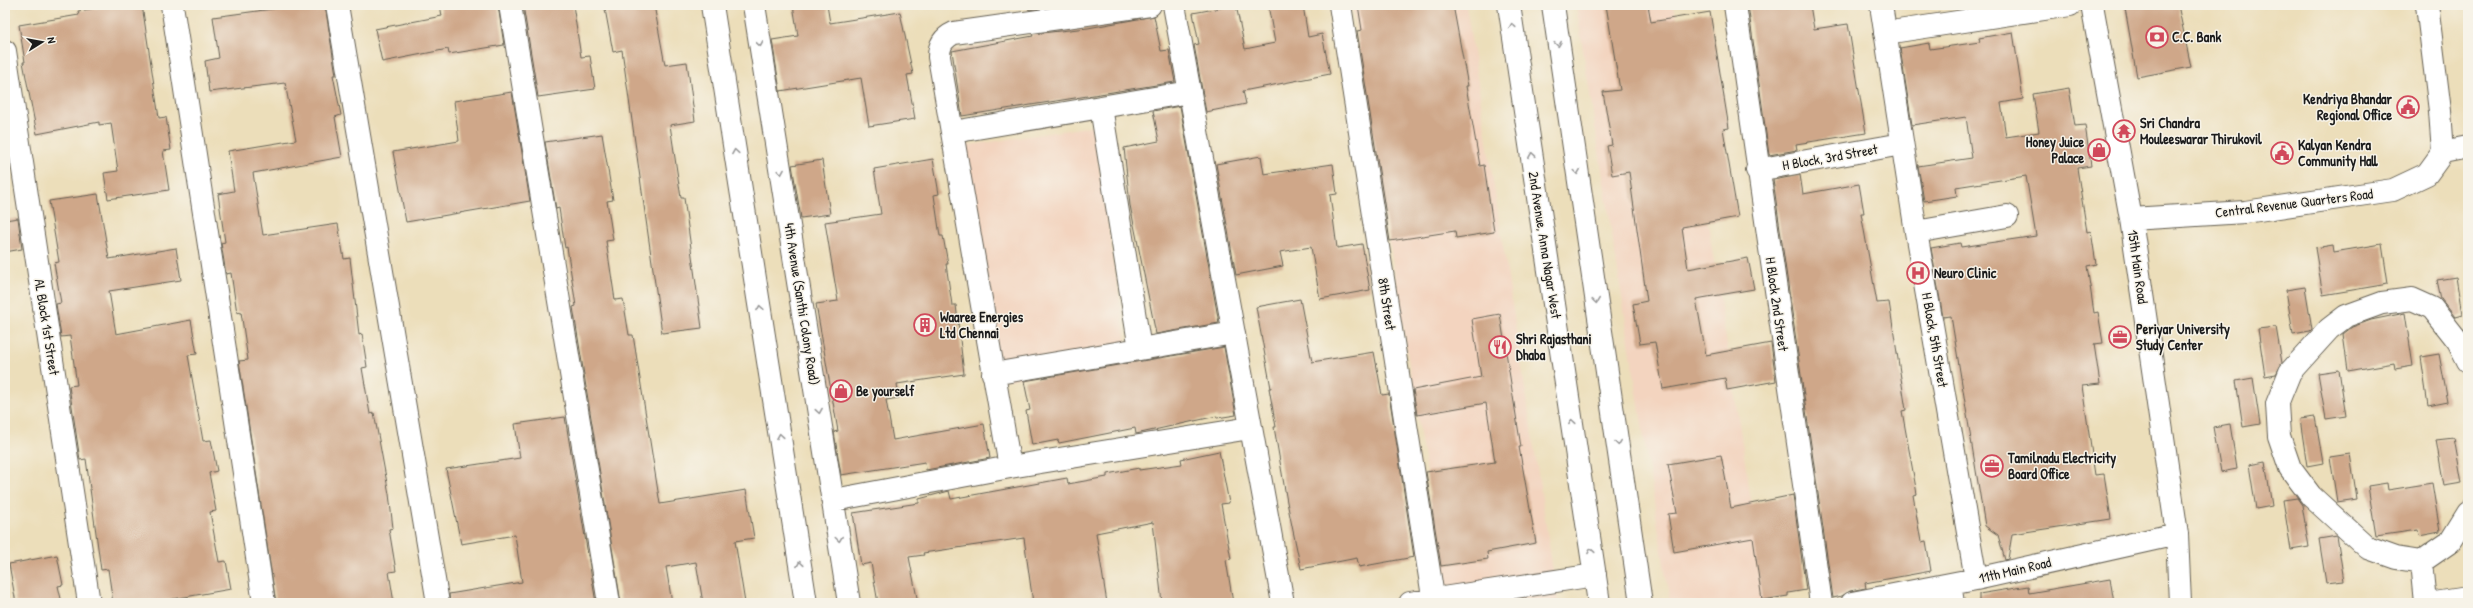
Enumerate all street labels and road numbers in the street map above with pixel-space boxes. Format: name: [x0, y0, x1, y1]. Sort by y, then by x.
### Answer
street label: H Block, 3rd Street: [1781, 139, 1879, 174]
street label: 2nd Avenue, Anna Nagar West: [1523, 170, 1567, 320]
street label: Central Revenue Quarters Road: [2214, 183, 2375, 222]
street label: 4th Avenue (Santhi Colony Road): [779, 221, 825, 387]
street label: 15th Main Road: [2124, 229, 2153, 306]
street label: H Block 2nd Street: [1761, 256, 1794, 352]
street label: 8th Street: [1374, 276, 1401, 332]
street label: AL Block 1st Street: [31, 277, 65, 377]
street label: H Block, 5th Street: [1918, 291, 1953, 389]
street label: 11th Main Road: [1977, 552, 2053, 587]

